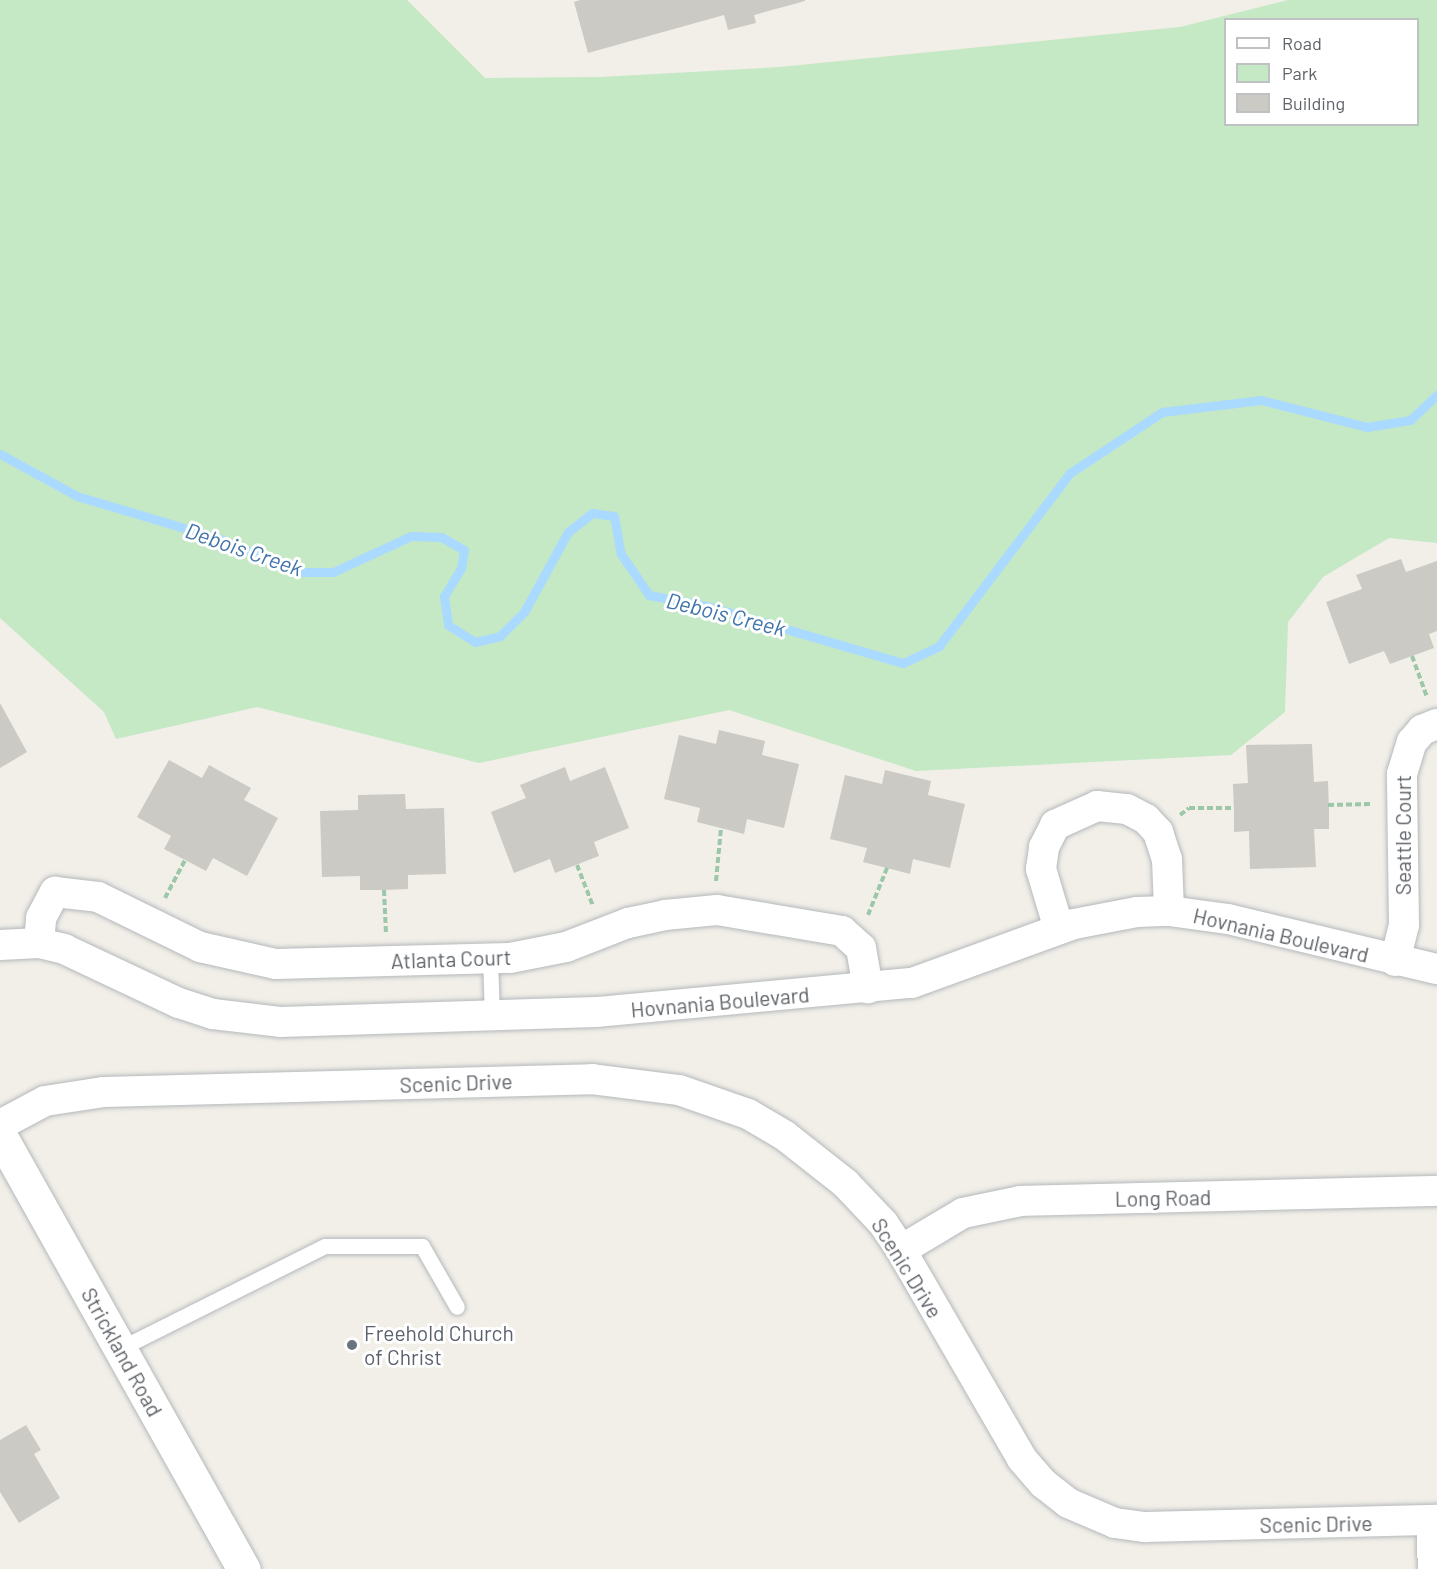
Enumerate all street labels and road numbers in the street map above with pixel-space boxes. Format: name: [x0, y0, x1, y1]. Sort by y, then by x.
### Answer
street label: Seattle Court: [1390, 775, 1416, 895]
street label: Hovnania Boulevard: [1191, 903, 1371, 967]
street label: Atlanta Court: [390, 944, 512, 974]
street label: Hovnania Boulevard: [629, 982, 811, 1022]
street label: Scenic Drive: [399, 1068, 513, 1098]
street label: Long Road: [1115, 1185, 1211, 1211]
street label: Scenic Drive: [866, 1213, 948, 1323]
street label: Strickland Road: [76, 1283, 168, 1421]
street label: Scenic Drive: [1259, 1510, 1373, 1538]

